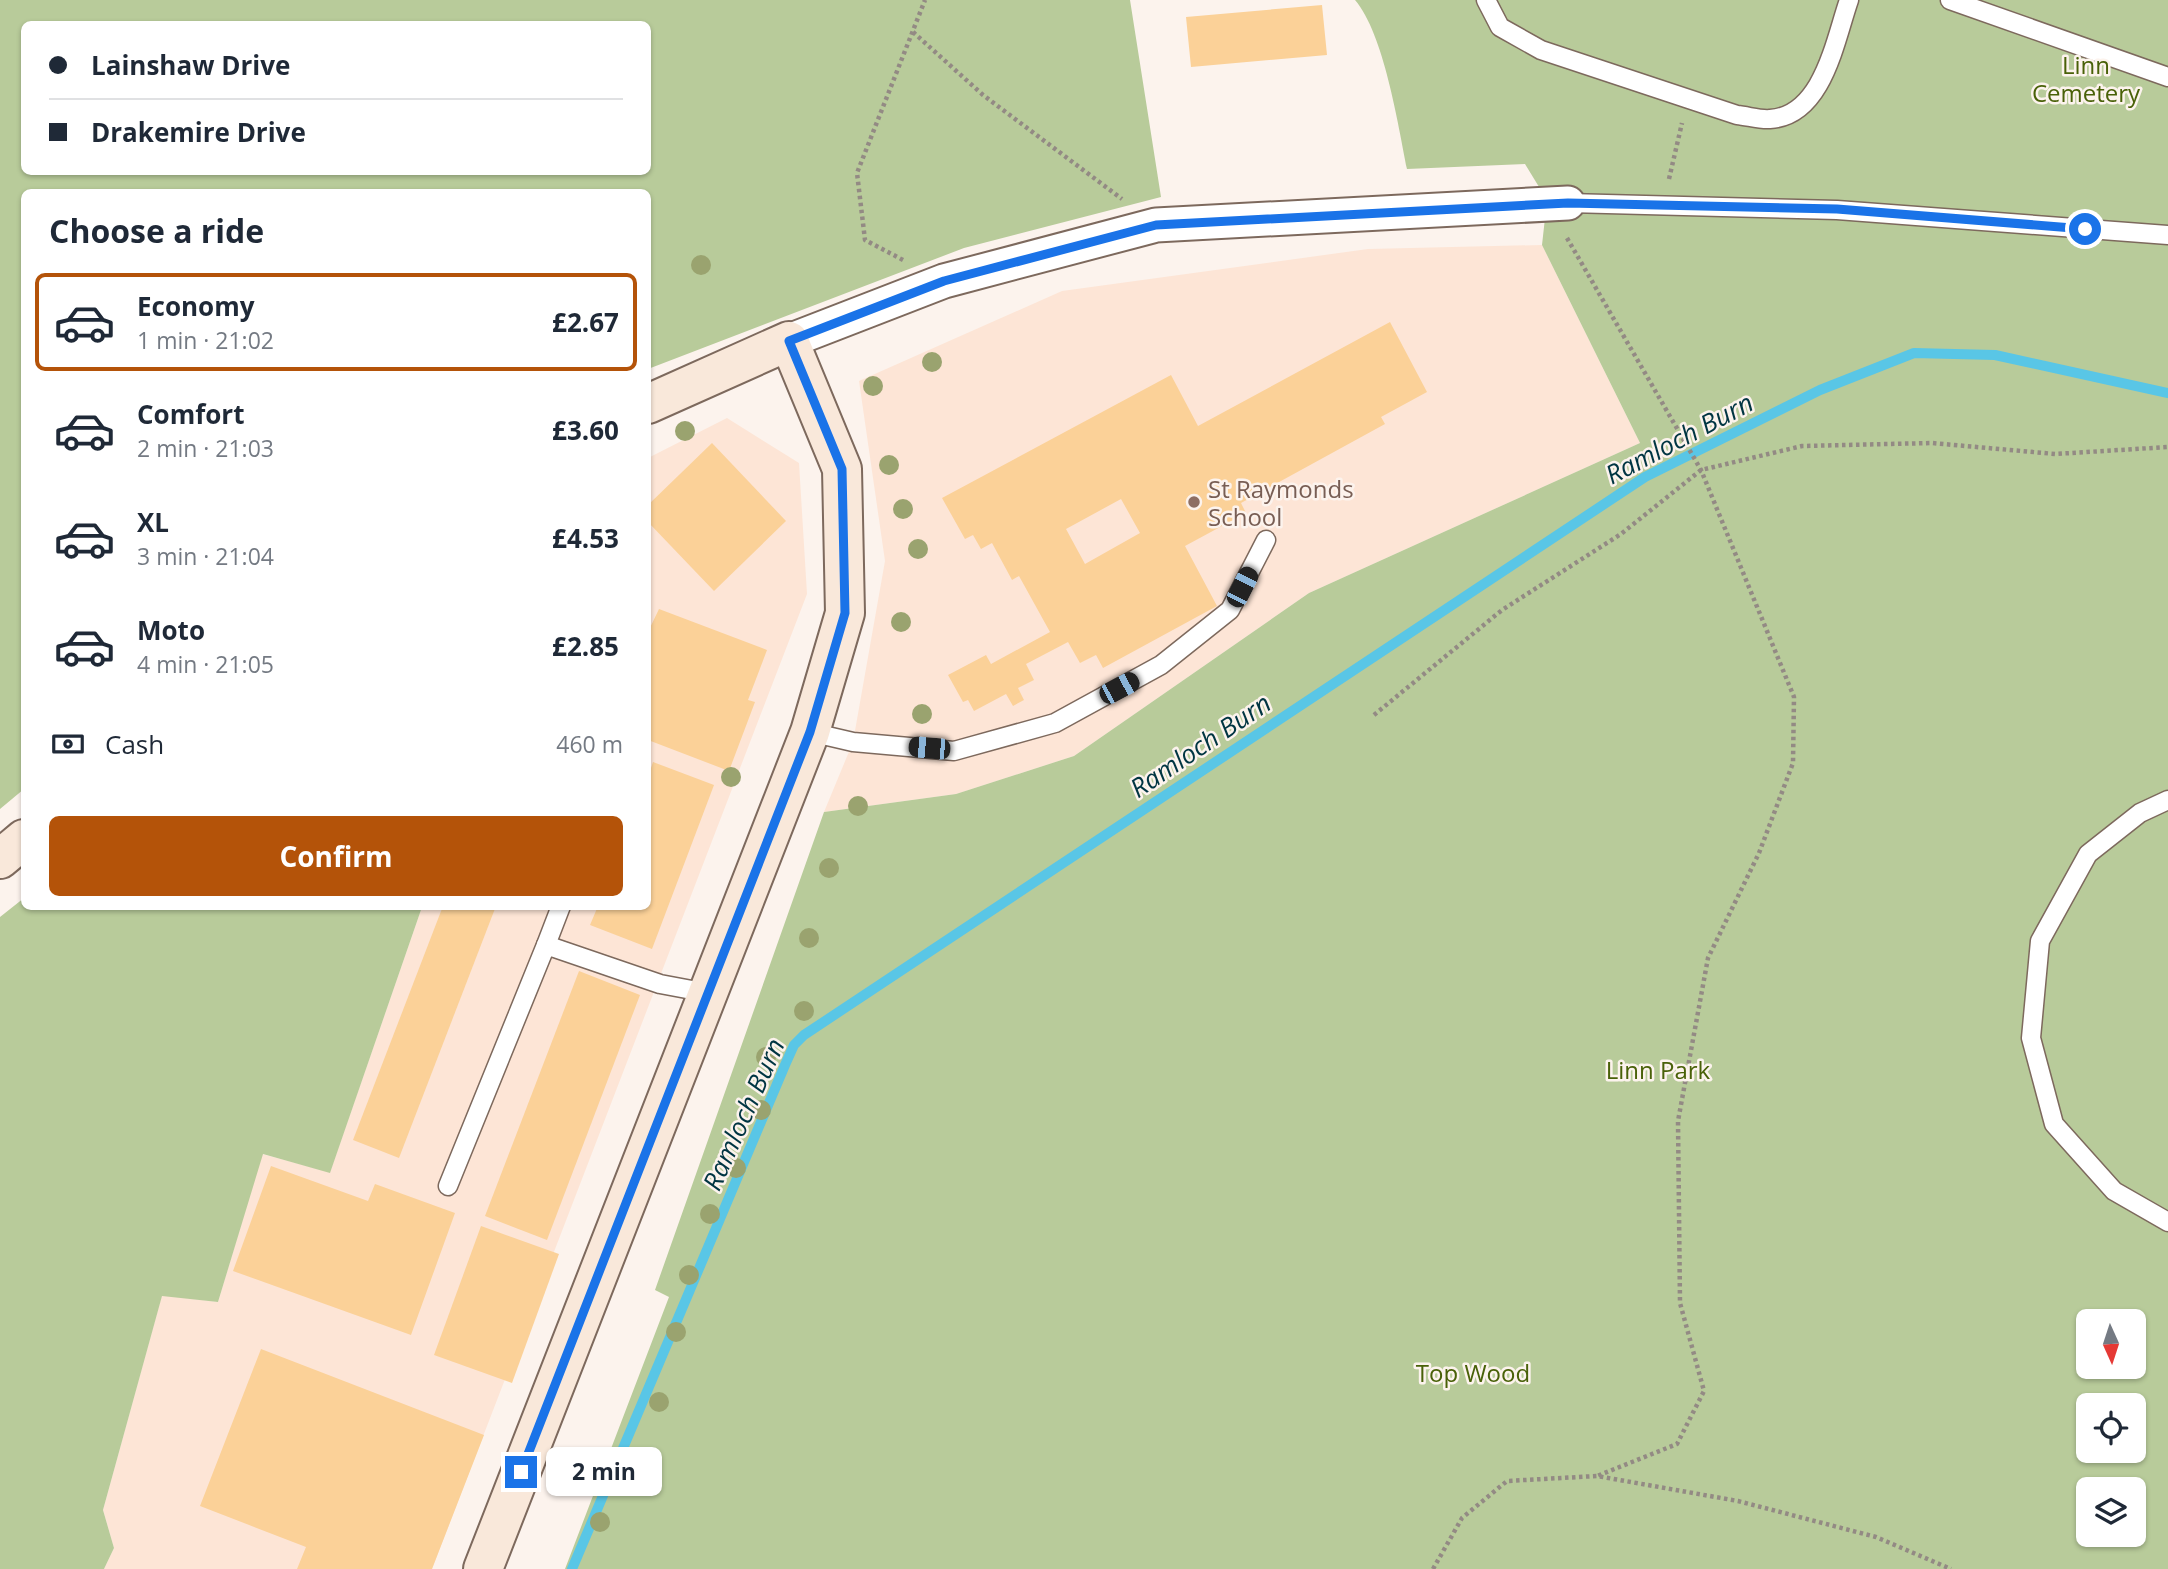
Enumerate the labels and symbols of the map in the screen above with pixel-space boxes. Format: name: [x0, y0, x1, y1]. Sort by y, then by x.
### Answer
park label: Linn Cemetery: [2032, 48, 2141, 109]
route start: [2069, 213, 2101, 245]
water label: Ramloch Burn: [1599, 384, 1759, 492]
place label: St Raymonds School: [1208, 472, 1354, 533]
marker: St Raymonds School: [1186, 494, 1202, 510]
car: [1224, 564, 1261, 610]
car: [1096, 669, 1143, 707]
water label: Ramloch Burn: [1122, 685, 1278, 805]
car: [908, 736, 951, 760]
water label: Ramloch Burn: [693, 1032, 793, 1196]
park label: Linn Park: [1606, 1053, 1711, 1086]
north arrow: [2076, 1309, 2146, 1379]
park label: Top Wood: [1416, 1356, 1530, 1389]
callout: 2 min: [546, 1448, 661, 1496]
route end: [505, 1456, 537, 1488]

